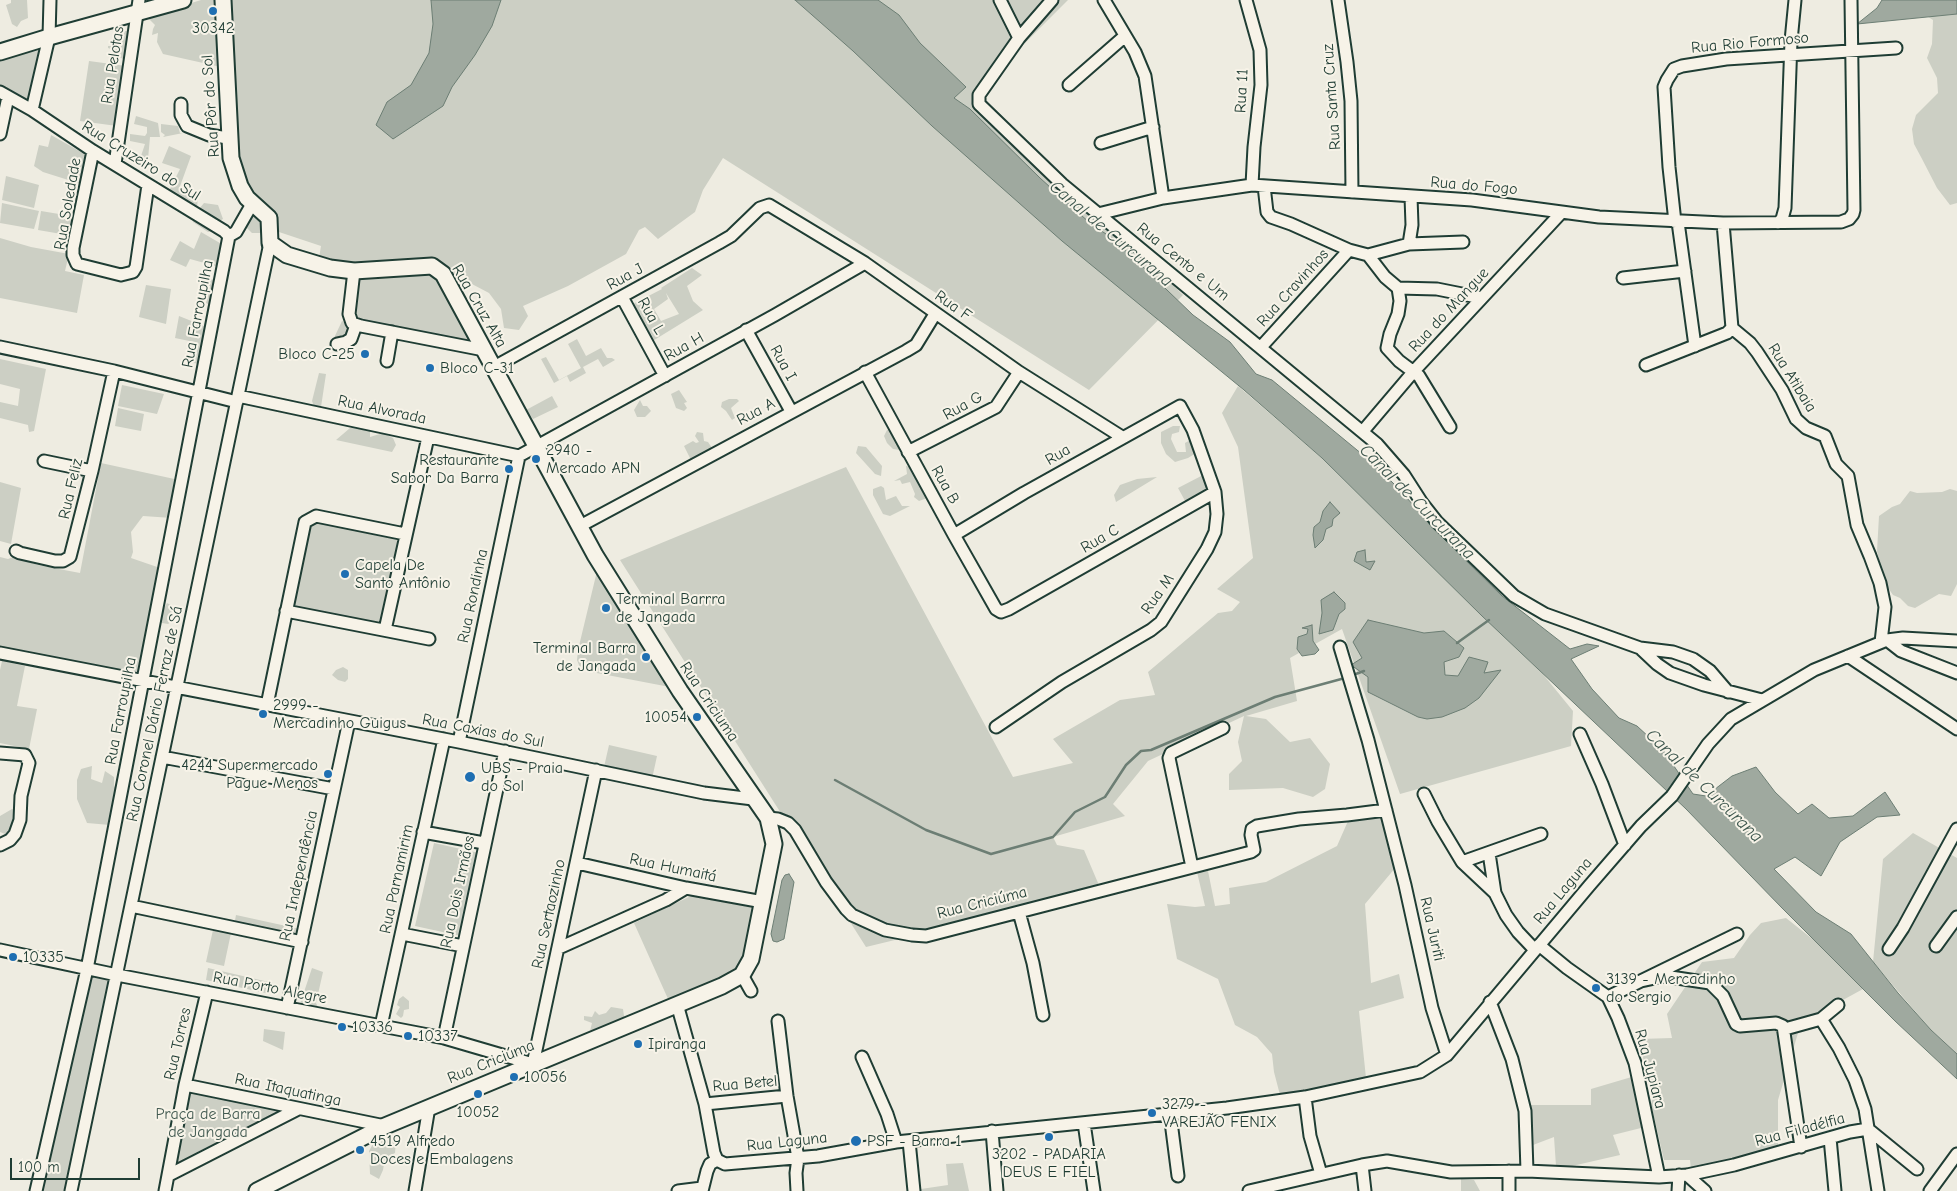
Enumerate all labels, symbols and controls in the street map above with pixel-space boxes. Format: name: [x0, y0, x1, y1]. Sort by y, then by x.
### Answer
marker: 30342: [207, 5, 219, 17]
place label: 30342: [192, 18, 234, 38]
street label: Rua Pelotas: [97, 25, 129, 105]
street label: Rua Rio Formoso: [1690, 28, 1810, 58]
street label: Rua Santa Cruz: [1319, 43, 1345, 151]
street label: Rua Pôr do Sol: [198, 54, 224, 158]
street label: Rua 11: [1231, 69, 1253, 113]
street label: Rua Cruzeiro do Sul: [78, 117, 204, 205]
street label: Rua Soledade: [50, 156, 86, 252]
street label: Rua do Fogo: [1430, 173, 1518, 199]
water label: Canal de Curcurana: [1045, 176, 1177, 292]
street label: Rua Cento e Um: [1133, 219, 1233, 305]
street label: Rua Cravinhos: [1253, 245, 1333, 331]
street label: Rua Farroupilha: [178, 258, 218, 370]
street label: Rua J: [603, 259, 647, 295]
street label: Rua Cruz Alta: [447, 261, 511, 351]
street label: Rua do Mangue: [1405, 264, 1493, 356]
street label: Rua F: [931, 287, 975, 325]
street label: Rua L: [633, 294, 669, 338]
street label: Rua H: [661, 328, 707, 366]
street label: Rua Atibaia: [1763, 340, 1821, 416]
street label: Rua I: [765, 342, 801, 384]
place label: Bloco C-25: [278, 344, 355, 364]
marker: Bloco C-25: [359, 348, 371, 360]
place label: Bloco C-31: [440, 358, 514, 378]
marker: Bloco C-31: [424, 362, 436, 374]
street label: Rua G: [940, 387, 986, 425]
street label: Rua Alvorada: [336, 391, 428, 429]
street label: Rua A: [734, 394, 778, 430]
place label: 2940 - Mercado APN: [546, 440, 640, 478]
street label: Rua: [1042, 440, 1074, 470]
water label: Canal de Curcurana: [1355, 440, 1479, 564]
place label: Restaurante Sabor Da Barra: [391, 450, 499, 488]
marker: 2940 - Mercado APN: [530, 453, 542, 465]
street label: Rua Feliz: [55, 457, 87, 521]
street label: Rua B: [927, 462, 963, 508]
marker: Restaurante Sabor Da Barra: [503, 463, 515, 475]
street label: Rua C: [1077, 520, 1123, 558]
street label: Rua Rondinha: [454, 547, 492, 645]
place label: Capela De Santo Antônio: [355, 555, 451, 593]
marker: Capela De Santo Antônio: [339, 568, 351, 580]
street label: Rua M: [1137, 570, 1179, 618]
place label: Terminal Barrra de Jangada: [616, 589, 725, 627]
marker: Terminal Barrra de Jangada: [600, 602, 612, 614]
street label: Rua Coronel Dário Ferraz de Sá: [123, 604, 187, 824]
place label: Terminal Barra de Jangada: [533, 638, 636, 676]
marker: Terminal Barra de Jangada: [640, 651, 652, 663]
street label: Rua Farroupilha: [101, 655, 141, 767]
street label: Rua Criciuma: [675, 658, 743, 746]
place label: 2999 - Mercadinho Guigus: [273, 695, 406, 733]
place label: 10054: [645, 707, 687, 727]
marker: 2999 - Mercadinho Guigus: [257, 708, 269, 720]
street label: Rua Caxias do Sul: [420, 710, 546, 752]
marker: 10054: [691, 711, 703, 723]
water label: Canal de Curcurana: [1641, 725, 1767, 847]
place label: 4244 Supermercado Pague Menos: [181, 755, 318, 793]
place label: UBS - Praia do Sol: [481, 758, 563, 796]
marker: 4244 Supermercado Pague Menos: [322, 768, 334, 780]
marker: UBS - Praia do Sol: [463, 770, 477, 784]
street label: Rua Independência: [276, 809, 322, 943]
street label: Rua Parnamirim: [376, 823, 418, 935]
street label: Rua Dois Irmãos: [437, 834, 479, 950]
street label: Rua Humaitá: [628, 849, 718, 887]
street label: Rua Laguna: [1530, 854, 1596, 928]
street label: Rua Sertaozinho: [528, 858, 570, 970]
street label: Rua Criciúma: [935, 883, 1029, 923]
street label: Rua Juriti: [1415, 895, 1449, 963]
place label: 10335: [23, 947, 64, 967]
marker: 10335: [7, 951, 19, 963]
street label: Rua Porto Alegre: [211, 968, 329, 1008]
place label: 3139 - Mercadinho do Sergio: [1606, 969, 1735, 1007]
marker: 3139 - Mercadinho do Sergio: [1590, 982, 1602, 994]
street label: Rua Torres: [160, 1006, 196, 1082]
place label: 10336: [352, 1017, 393, 1037]
marker: 10336: [336, 1021, 348, 1033]
place label: 10337: [418, 1026, 458, 1046]
street label: Rua Jupiara: [1630, 1027, 1670, 1111]
marker: 10337: [402, 1030, 414, 1042]
place label: Ipiranga: [648, 1034, 706, 1054]
street label: Rua Criciúma: [445, 1036, 537, 1088]
marker: Ipiranga: [632, 1038, 644, 1050]
place label: 10056: [524, 1067, 567, 1087]
street label: Rua Itaquatinga: [233, 1069, 343, 1111]
marker: 10056: [508, 1071, 520, 1083]
street label: Rua Betel: [712, 1072, 778, 1096]
marker: 10052: [472, 1088, 484, 1100]
place label: 3279 - VAREJÃO FENIX: [1162, 1094, 1277, 1132]
place label: 10052: [457, 1102, 499, 1122]
park label: Praça de Barra de Jangada: [155, 1104, 261, 1142]
marker: 3279 - VAREJÃO FENIX: [1146, 1107, 1158, 1119]
street label: Rua Filadélfia: [1753, 1109, 1847, 1151]
street label: Rua Laguna: [746, 1128, 828, 1156]
place label: 4519 Alfredo Doces e Embalagens: [370, 1131, 513, 1169]
place label: PSF - Barra 1: [867, 1131, 962, 1151]
marker: 3202 - PADARIA DEUS E FIEL: [1043, 1131, 1055, 1143]
marker: PSF - Barra 1: [849, 1134, 863, 1148]
marker: 4519 Alfredo Doces e Embalagens: [354, 1144, 366, 1156]
place label: 3202 - PADARIA DEUS E FIEL: [992, 1144, 1106, 1182]
scale bar: [12, 1148, 142, 1180]
text: 100 m: [18, 1158, 60, 1176]

